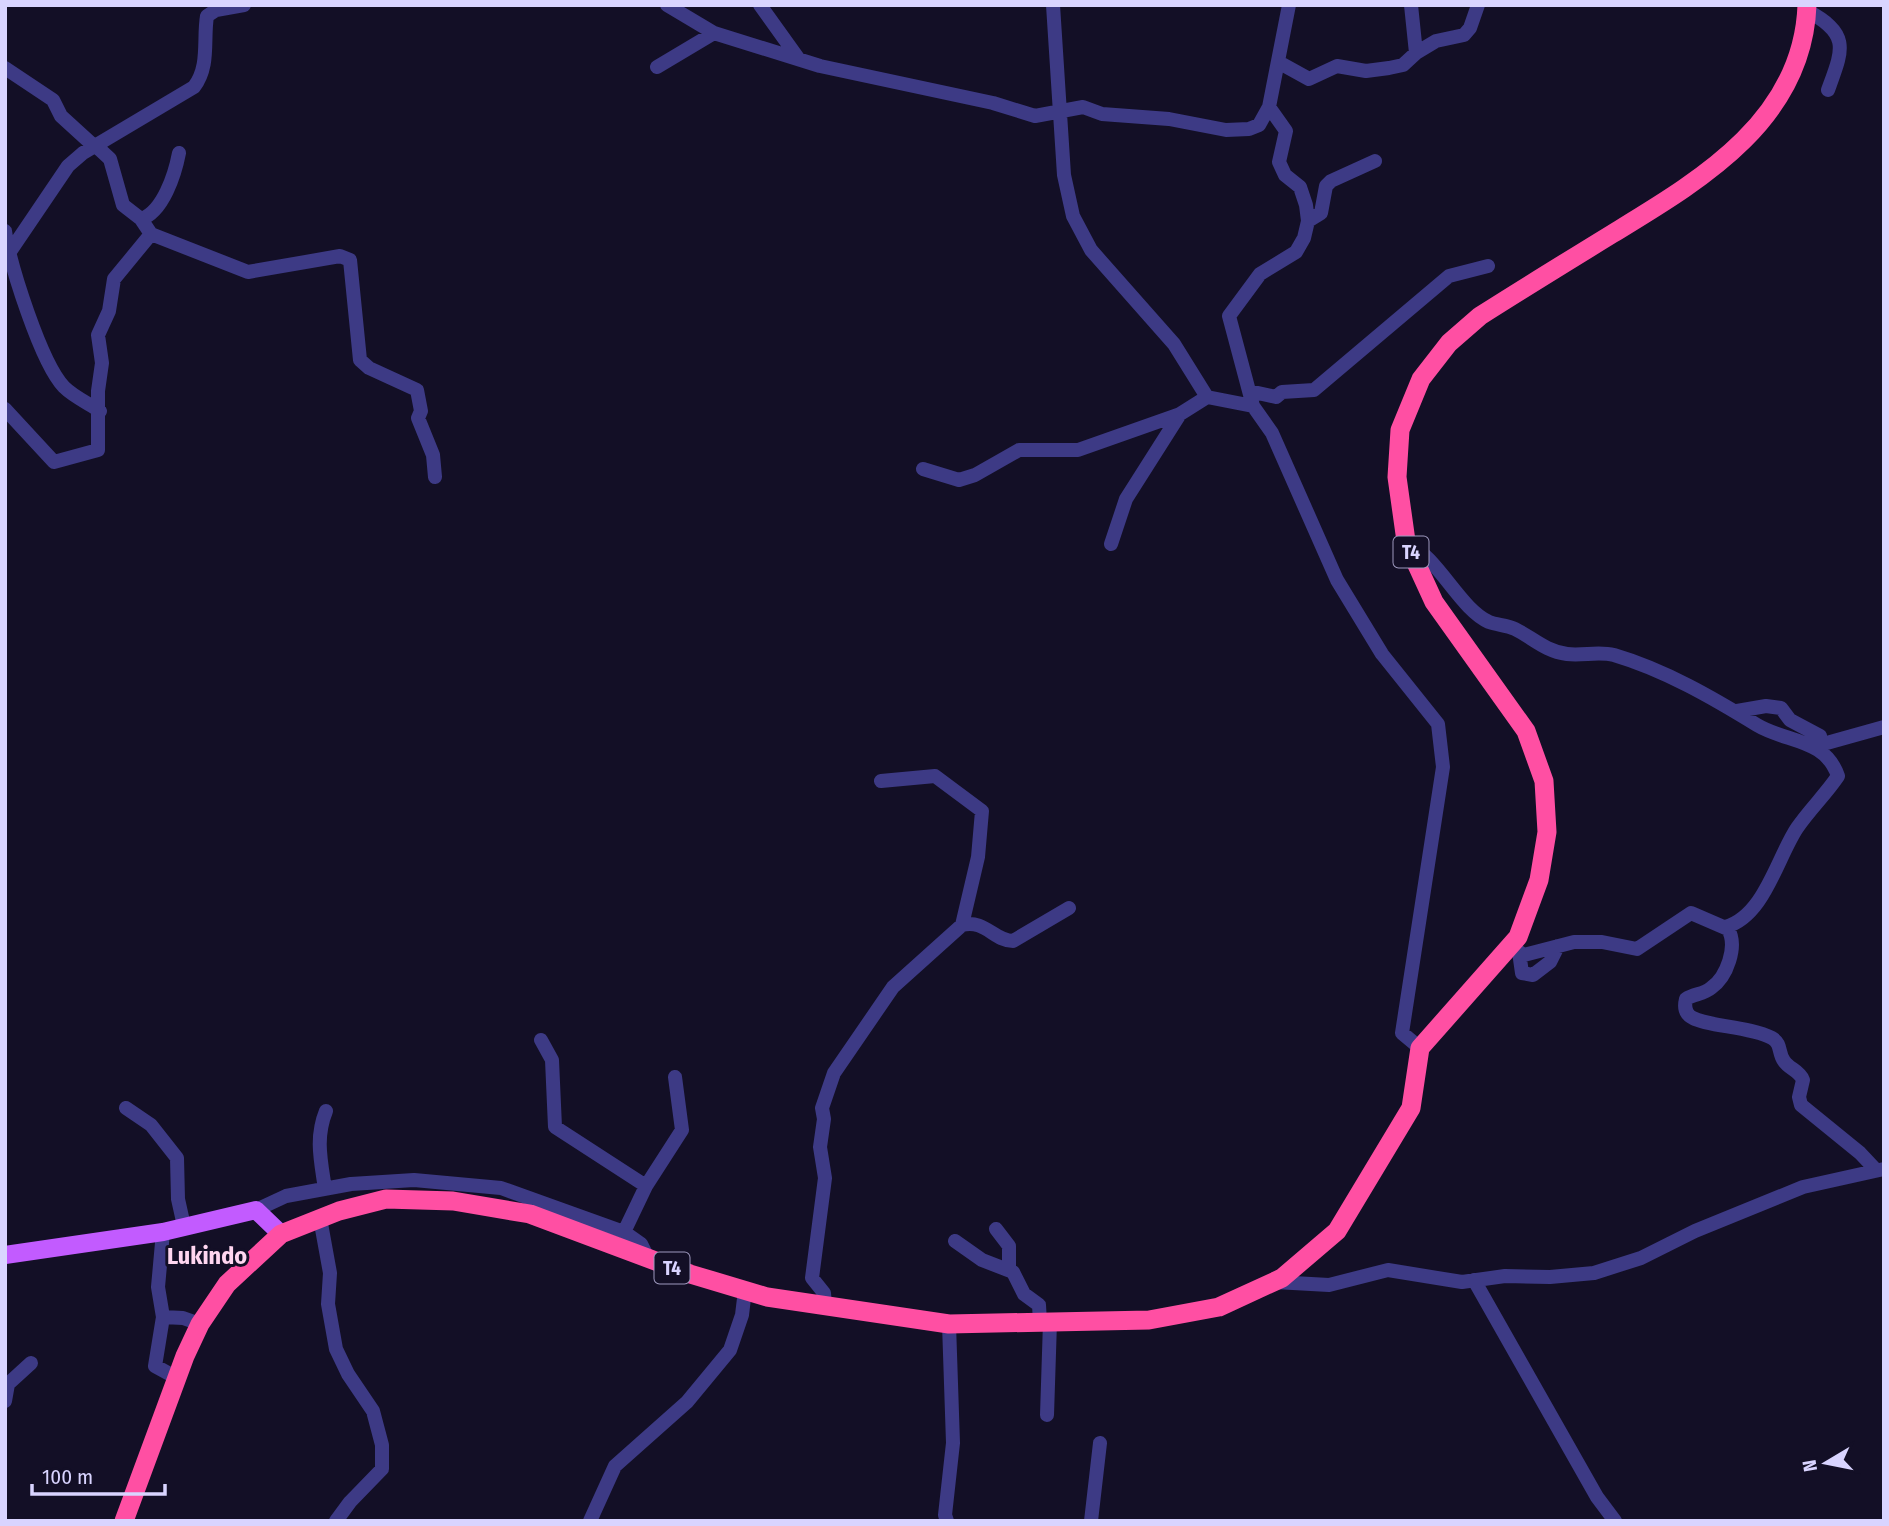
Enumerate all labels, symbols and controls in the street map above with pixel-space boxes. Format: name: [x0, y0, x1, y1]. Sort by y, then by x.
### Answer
road number: T4: [1394, 537, 1428, 568]
district label: Lukindo: [167, 1242, 247, 1270]
road number: T4: [654, 1252, 690, 1284]
north arrow: [1791, 1428, 1861, 1498]
scale bar: [32, 1452, 164, 1496]
text: N: [1797, 1458, 1822, 1473]
text: 100 m: [42, 1464, 93, 1490]

